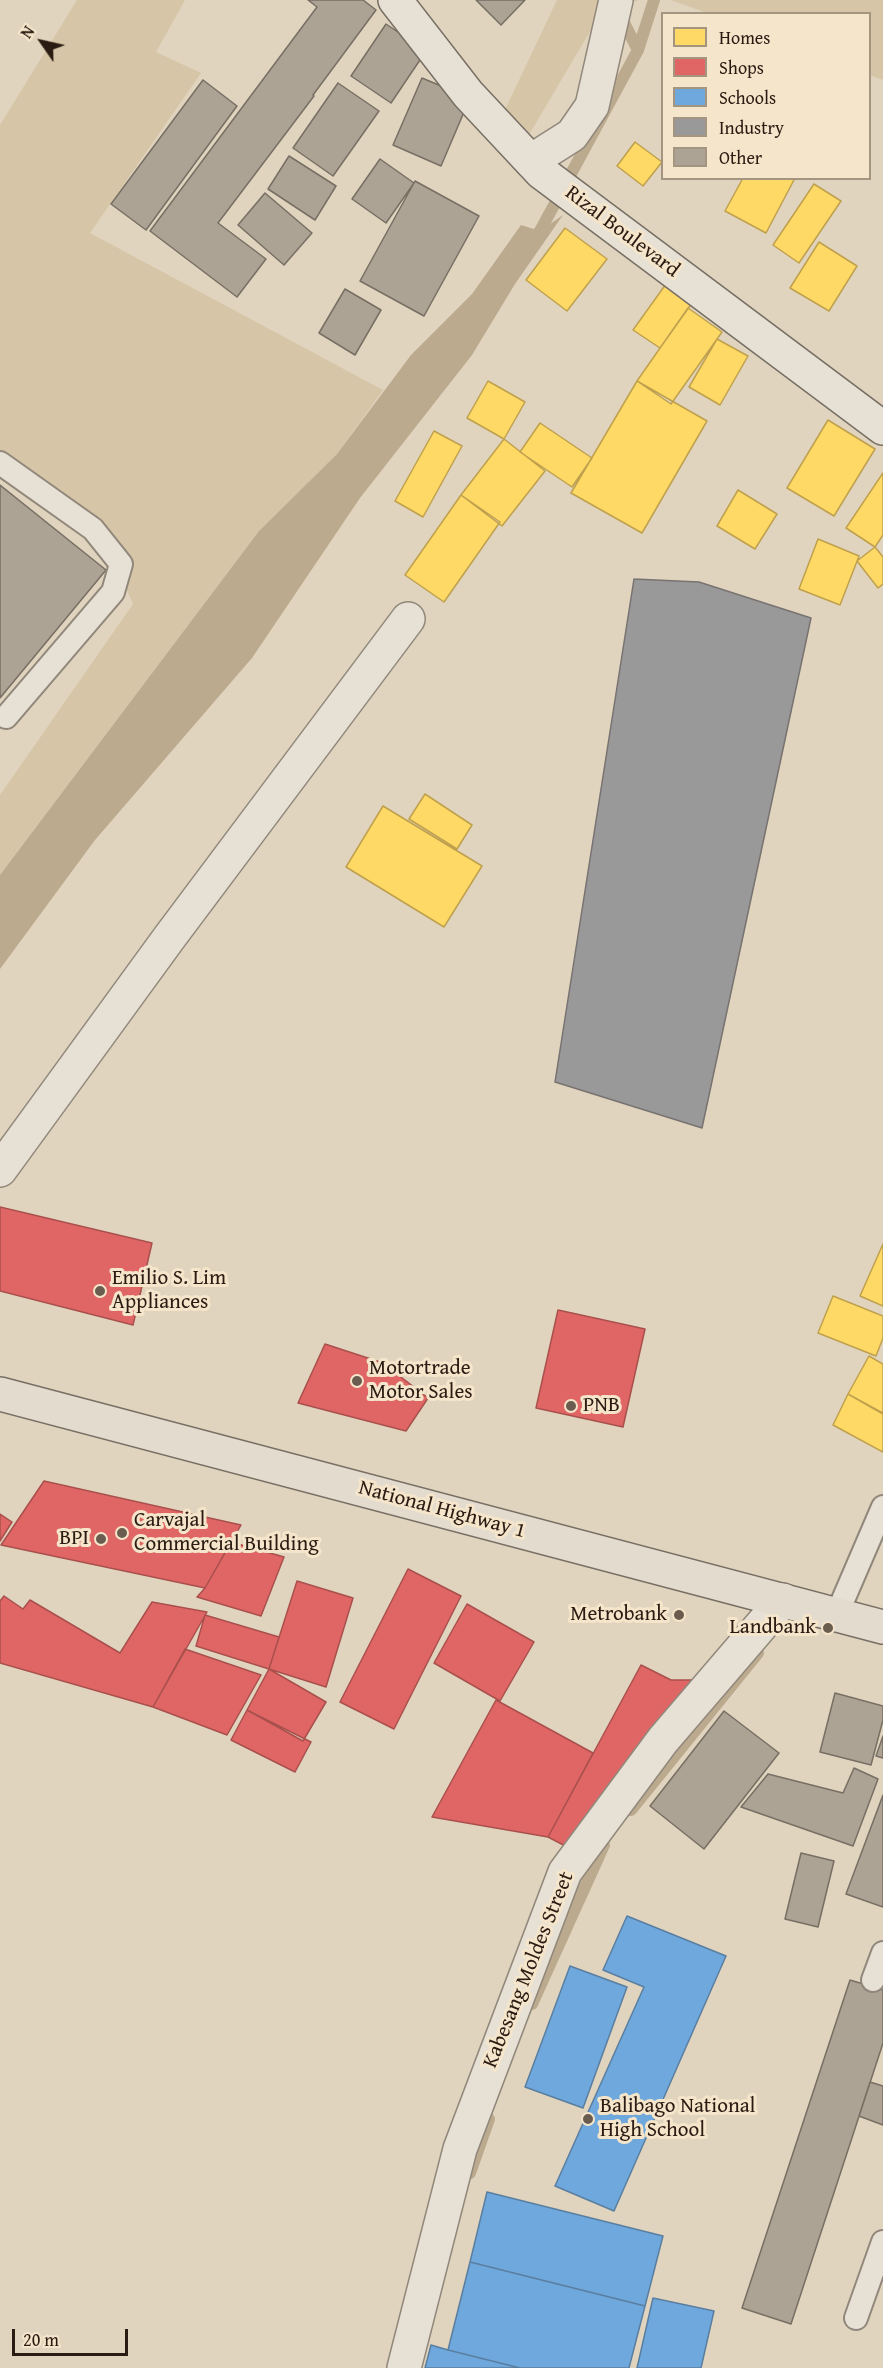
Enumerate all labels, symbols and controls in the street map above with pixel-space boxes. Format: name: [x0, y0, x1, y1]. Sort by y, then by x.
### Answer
north arrow: [12, 12, 72, 72]
legend: [661, 12, 871, 180]
text: N: [14, 21, 40, 43]
text: Homes: [719, 24, 770, 51]
text: Shops: [719, 54, 764, 81]
text: Schools: [719, 84, 776, 111]
text: Industry: [719, 114, 784, 141]
text: Other: [719, 144, 762, 171]
street label: Rizal Boulevard: [560, 181, 684, 283]
place label: Emilio S. Lim Appliances: [112, 1266, 226, 1316]
marker: Emilio S. Lim Appliances: [93, 1284, 107, 1298]
place label: Motortrade Motor Sales: [369, 1356, 473, 1406]
marker: Motortrade Motor Sales: [350, 1374, 364, 1388]
place label: PNB: [583, 1393, 620, 1419]
marker: PNB: [564, 1399, 578, 1413]
street label: National Highway 1: [356, 1476, 528, 1544]
place label: Carvajal Commercial Building: [134, 1508, 319, 1558]
place label: BPI: [59, 1526, 89, 1552]
marker: Carvajal Commercial Building: [115, 1526, 129, 1540]
marker: BPI: [94, 1532, 108, 1546]
place label: Metrobank: [570, 1602, 667, 1628]
marker: Metrobank: [672, 1608, 686, 1622]
place label: Landbank: [730, 1615, 816, 1641]
marker: Landbank: [821, 1621, 835, 1635]
street label: Kabesang Moldes Street: [478, 1868, 580, 2072]
place label: Balibago National High School: [600, 2094, 756, 2144]
marker: Balibago National High School: [581, 2112, 595, 2126]
scale bar: [15, 2317, 130, 2355]
text: 20 m: [23, 2326, 59, 2353]

